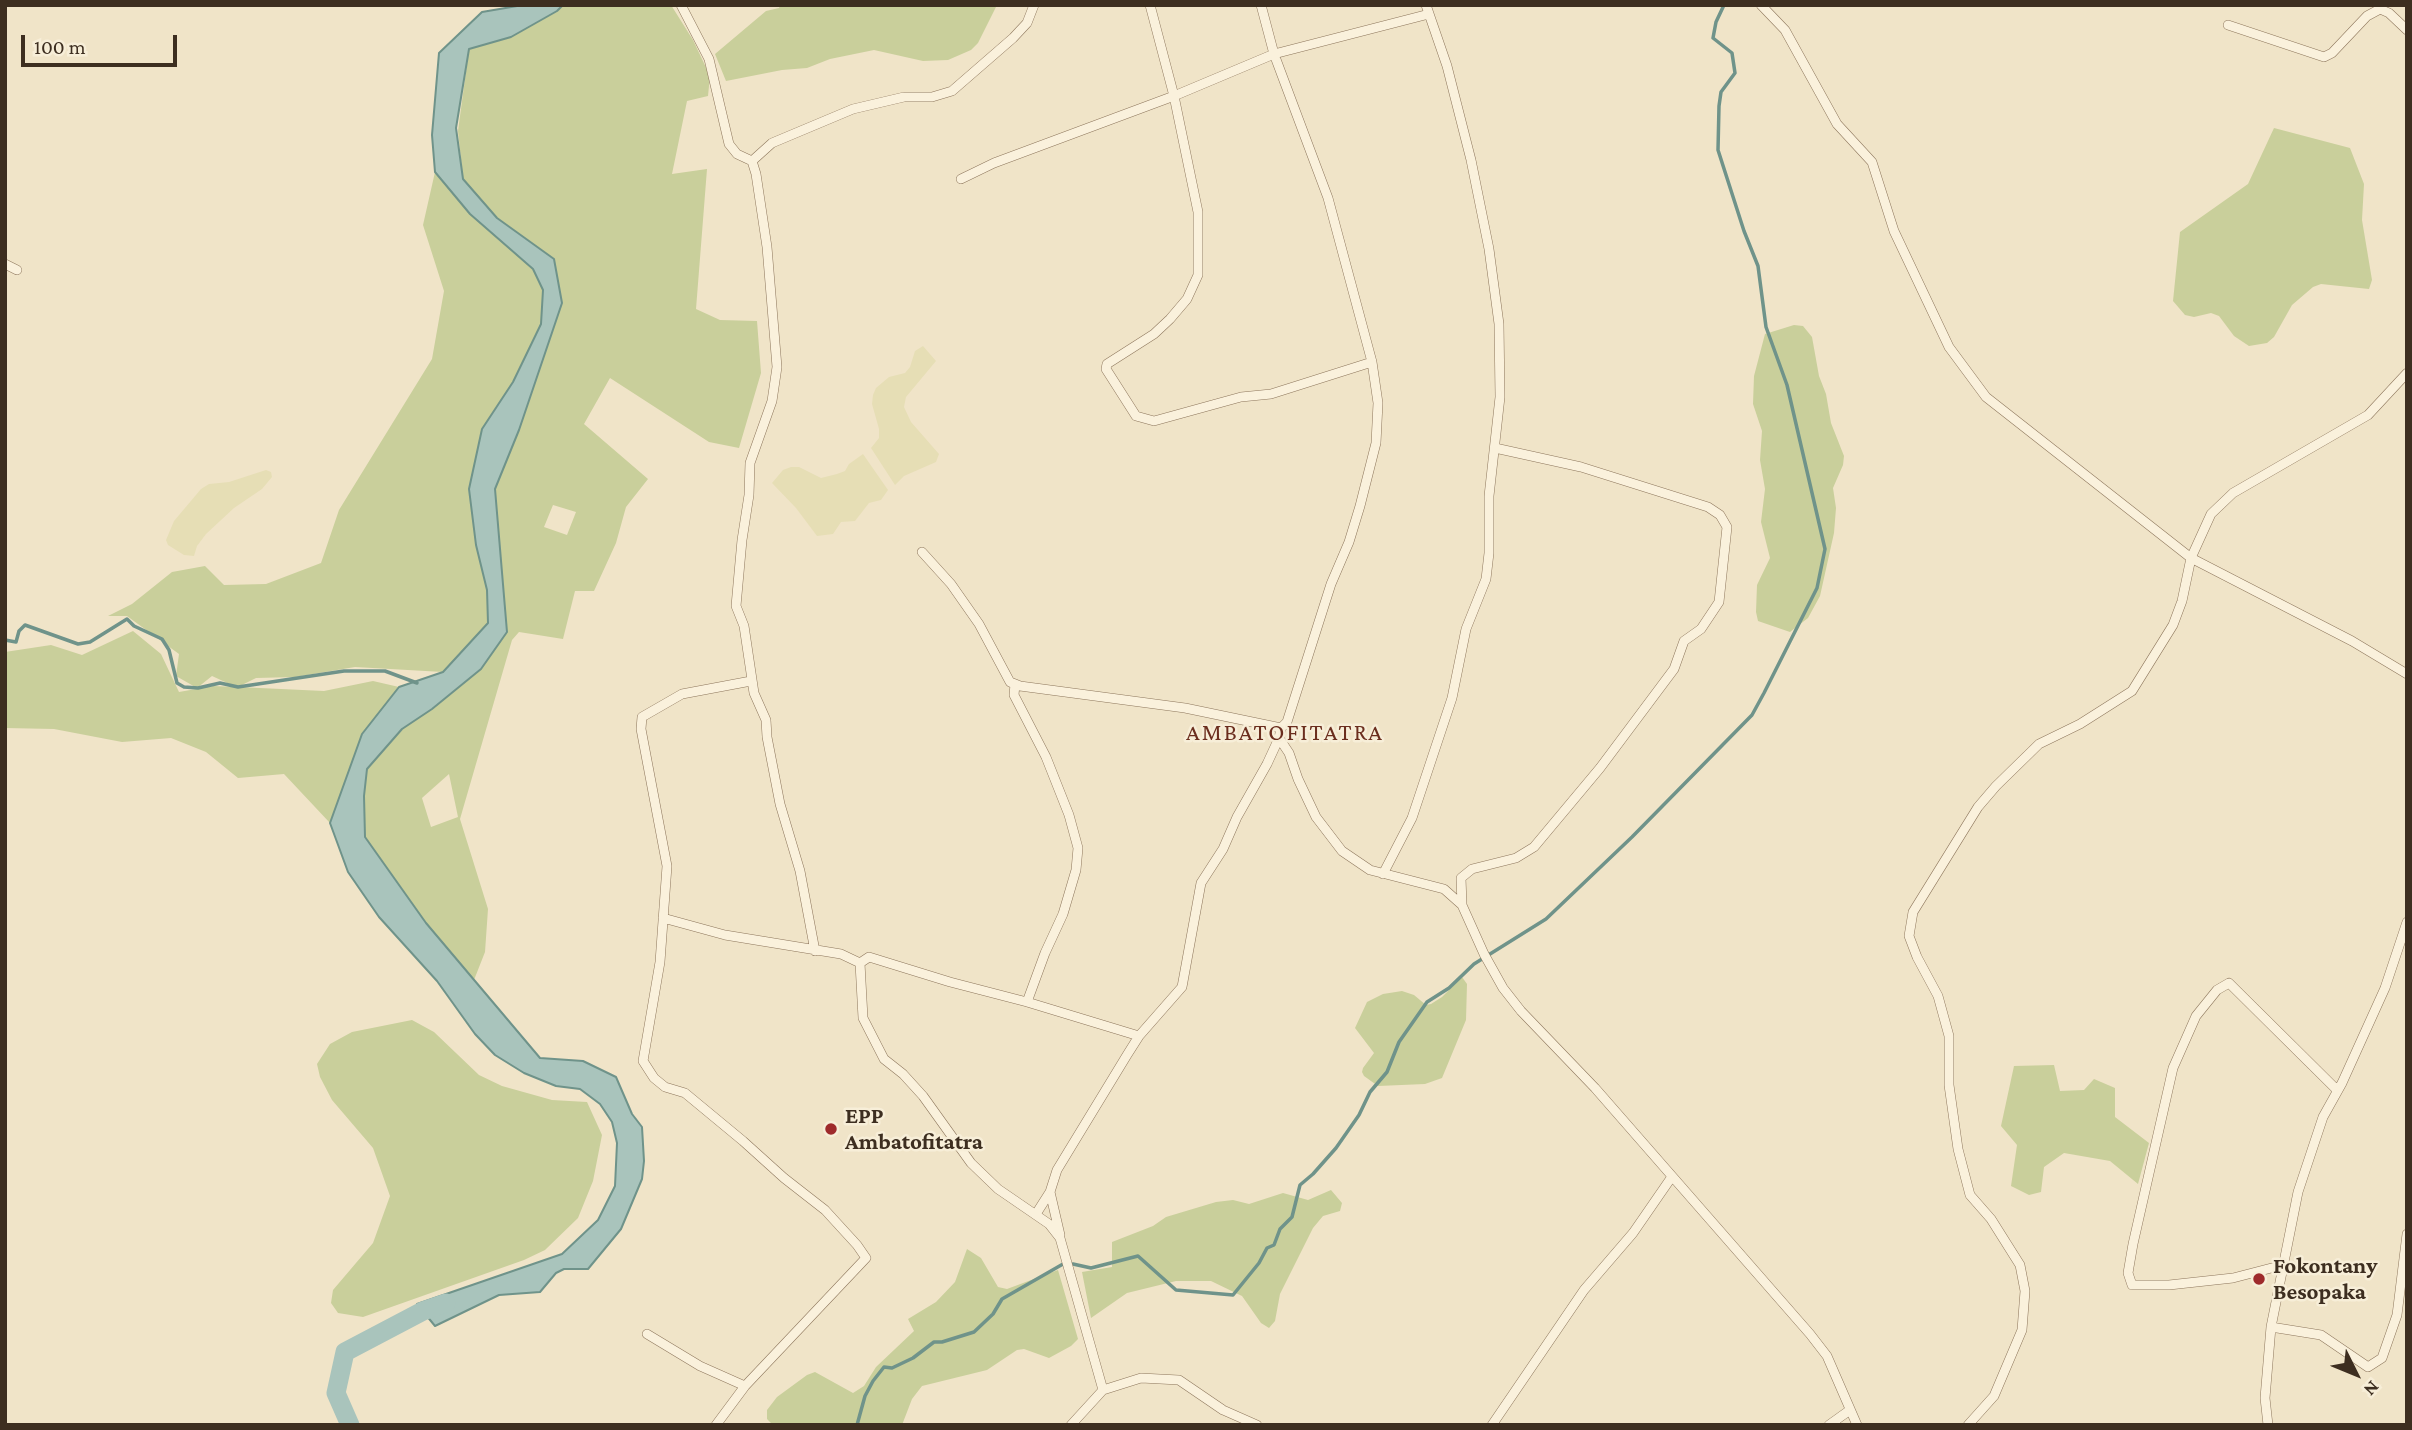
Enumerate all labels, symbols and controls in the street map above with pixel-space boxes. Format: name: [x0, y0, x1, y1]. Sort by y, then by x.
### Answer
scale bar: [24, 21, 180, 65]
text: 100 m: [34, 35, 86, 59]
district label: AMBATOFITATRA: [1188, 719, 1382, 747]
place label: EPP Ambatofitatra: [845, 1102, 983, 1156]
marker: EPP Ambatofitatra: [823, 1121, 839, 1137]
place label: Fokontany Besopaka: [2273, 1252, 2377, 1306]
marker: Fokontany Besopaka: [2251, 1271, 2267, 1287]
north arrow: [2321, 1339, 2391, 1409]
text: N: [2360, 1377, 2384, 1401]

